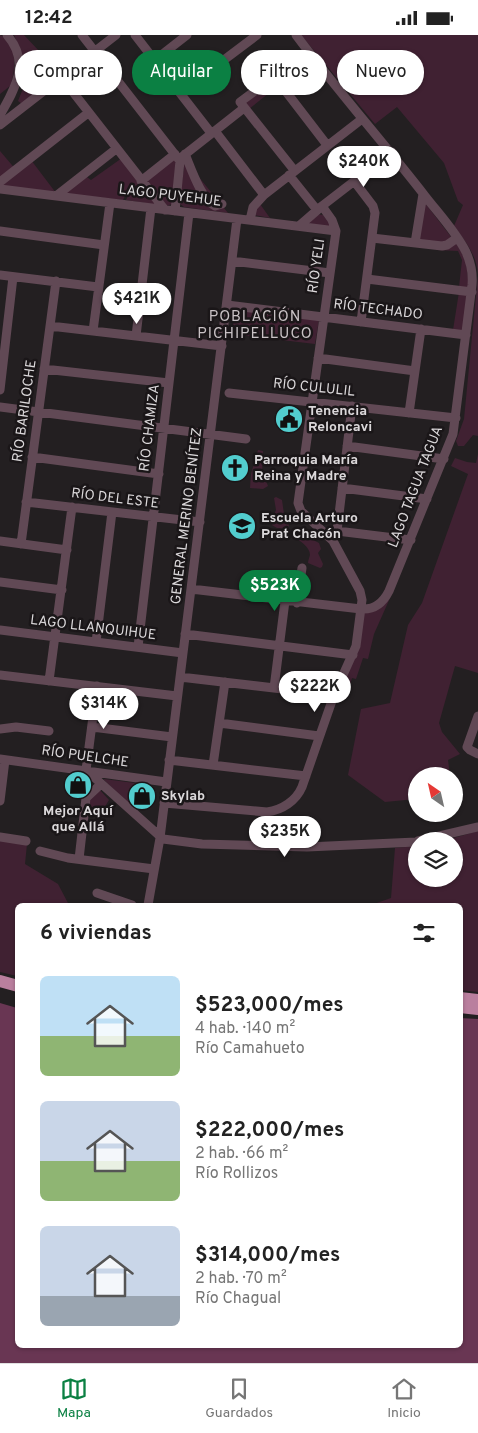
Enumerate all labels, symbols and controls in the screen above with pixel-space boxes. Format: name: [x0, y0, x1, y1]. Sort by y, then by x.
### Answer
text: 12:42: [25, 6, 73, 30]
chip: Comprar: [15, 50, 122, 95]
chip: Alquilar: [132, 50, 231, 95]
chip: Filtros: [241, 50, 327, 95]
chip: Nuevo: [337, 50, 424, 95]
pin: $240K: [329, 145, 399, 188]
text: $240K: [338, 152, 390, 172]
street label: LAGO PUYEHUE: [118, 181, 222, 211]
street label: RÍO YELI: [304, 237, 329, 294]
pin: $421K: [102, 283, 172, 325]
text: $421K: [113, 289, 161, 309]
street label: RÍO TECHADO: [332, 295, 424, 324]
district label: POBLACIÓN PICHIPELLUCO: [197, 306, 313, 344]
street label: RÍO BARILOCHE: [8, 359, 41, 463]
street label: RÍO CULULIL: [272, 374, 356, 401]
street label: RÍO CHAMIZA: [135, 383, 164, 473]
place label: Tenencia Reloncavi: [308, 403, 372, 436]
public building icon: Tenencia Reloncavi: [274, 404, 304, 434]
street label: LAGO TAGUA TAGUA: [385, 424, 447, 550]
street label: GENERAL MERINO BENÍTEZ: [167, 427, 206, 605]
place label: Parroquia María Reina y Madre: [254, 452, 358, 485]
church icon: Parroquia María Reina y Madre: [220, 453, 250, 483]
street label: RÍO DEL ESTE: [70, 484, 160, 513]
place label: Escuela Arturo Prat Chacón: [261, 510, 358, 543]
school or university icon: Escuela Arturo Prat Chacón: [227, 511, 257, 541]
pin: $523K: [240, 569, 310, 612]
text: $523K: [250, 576, 300, 596]
street label: LAGO LLANQUIHUE: [29, 612, 157, 644]
pin: $222K: [280, 671, 350, 713]
text: $222K: [290, 677, 340, 697]
pin: $314K: [69, 687, 139, 730]
text: $314K: [80, 694, 128, 714]
street label: RÍO PUELCHE: [40, 741, 130, 772]
north arrow: [408, 767, 462, 823]
map controls: [408, 767, 463, 887]
shop icon: Mejor Aquí que Allá: [63, 770, 93, 800]
shop icon: Skylab: [127, 781, 157, 811]
place label: Skylab: [161, 788, 205, 805]
place label: Mejor Aquí que Allá: [43, 803, 114, 836]
pin: $235K: [250, 815, 320, 858]
text: $235K: [260, 822, 310, 842]
button: layers: [408, 832, 463, 887]
icon: filters: [410, 919, 438, 947]
text: 6 viviendas: [40, 920, 152, 947]
text: $523,000/mes: [195, 992, 344, 1019]
icon: home: [80, 996, 140, 1056]
text: 4 hab. · 140 m²: [195, 1019, 295, 1039]
text: Río Camahueto: [195, 1039, 305, 1059]
text: $222,000/mes: [195, 1117, 344, 1144]
icon: home: [80, 1121, 140, 1181]
text: 2 hab. · 66 m²: [195, 1144, 288, 1164]
text: Río Rollizos: [195, 1164, 278, 1184]
text: $314,000/mes: [195, 1242, 340, 1269]
icon: home: [80, 1246, 140, 1306]
text: 2 hab. · 70 m²: [195, 1269, 287, 1289]
text: Río Chagual: [195, 1289, 281, 1309]
tab: Mapa: [57, 1375, 91, 1422]
tab: Guardados: [205, 1375, 273, 1422]
tab: Inicio: [387, 1375, 421, 1422]

